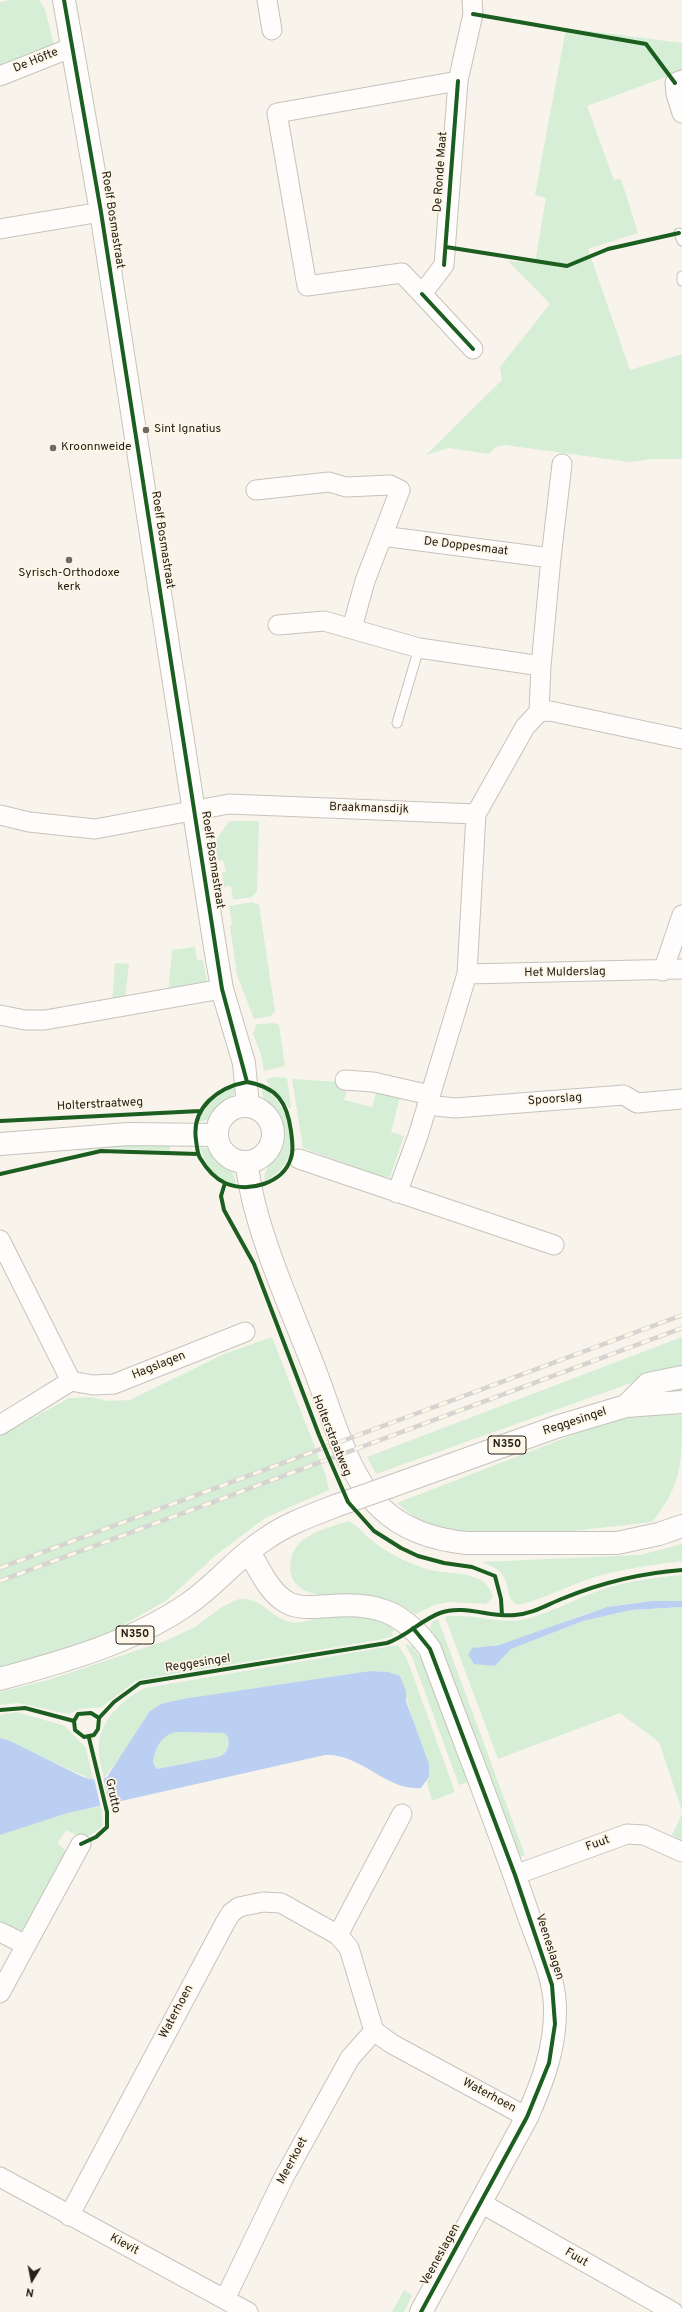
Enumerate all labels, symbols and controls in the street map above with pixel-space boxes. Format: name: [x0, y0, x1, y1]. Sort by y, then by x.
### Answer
street label: De Höfte: [11, 45, 61, 77]
street label: De Ronde Maat: [431, 131, 451, 213]
street label: Roelf Bosmastraat: [97, 170, 127, 270]
place label: Sint Ignatius: [154, 423, 221, 437]
marker: Sint Ignatius: [141, 425, 151, 435]
place label: Kroonnweide: [61, 441, 132, 455]
marker: Kroonnweide: [48, 443, 58, 453]
street label: Roelf Bosmastraat: [147, 490, 177, 590]
street label: De Doppesmaat: [423, 535, 509, 559]
marker: Syrisch-Orthodoxe kerk: [64, 555, 74, 565]
place label: Syrisch-Orthodoxe kerk: [18, 567, 120, 595]
street label: Braakmansdijk: [329, 800, 409, 818]
street label: Roelf Bosmastraat: [197, 810, 227, 910]
street label: Het Mulderslag: [524, 965, 606, 981]
street label: Spoorslag: [527, 1091, 583, 1109]
street label: Holterstraatweg: [56, 1096, 144, 1114]
street label: Hagslagen: [130, 1349, 188, 1383]
street label: Holterstraatweg: [308, 1393, 354, 1479]
street label: Reggesingel: [541, 1405, 609, 1439]
road number: N350: [488, 1436, 526, 1454]
road number: N350: [116, 1626, 154, 1644]
street label: Reggesingel: [164, 1652, 232, 1676]
street label: Grutto: [101, 1777, 123, 1815]
street label: Fuut: [584, 1833, 612, 1855]
street label: Veeneslagen: [532, 1912, 566, 1982]
street label: Waterhoen: [157, 1983, 197, 2041]
street label: Waterhoen: [460, 2076, 518, 2116]
street label: Meerkoet: [275, 2135, 311, 2187]
street label: Veeneslagen: [418, 2222, 464, 2288]
street label: Kievit: [107, 2231, 141, 2259]
street label: Fuut: [562, 2246, 590, 2270]
north arrow: [12, 2260, 52, 2300]
text: N: [25, 2284, 35, 2299]

